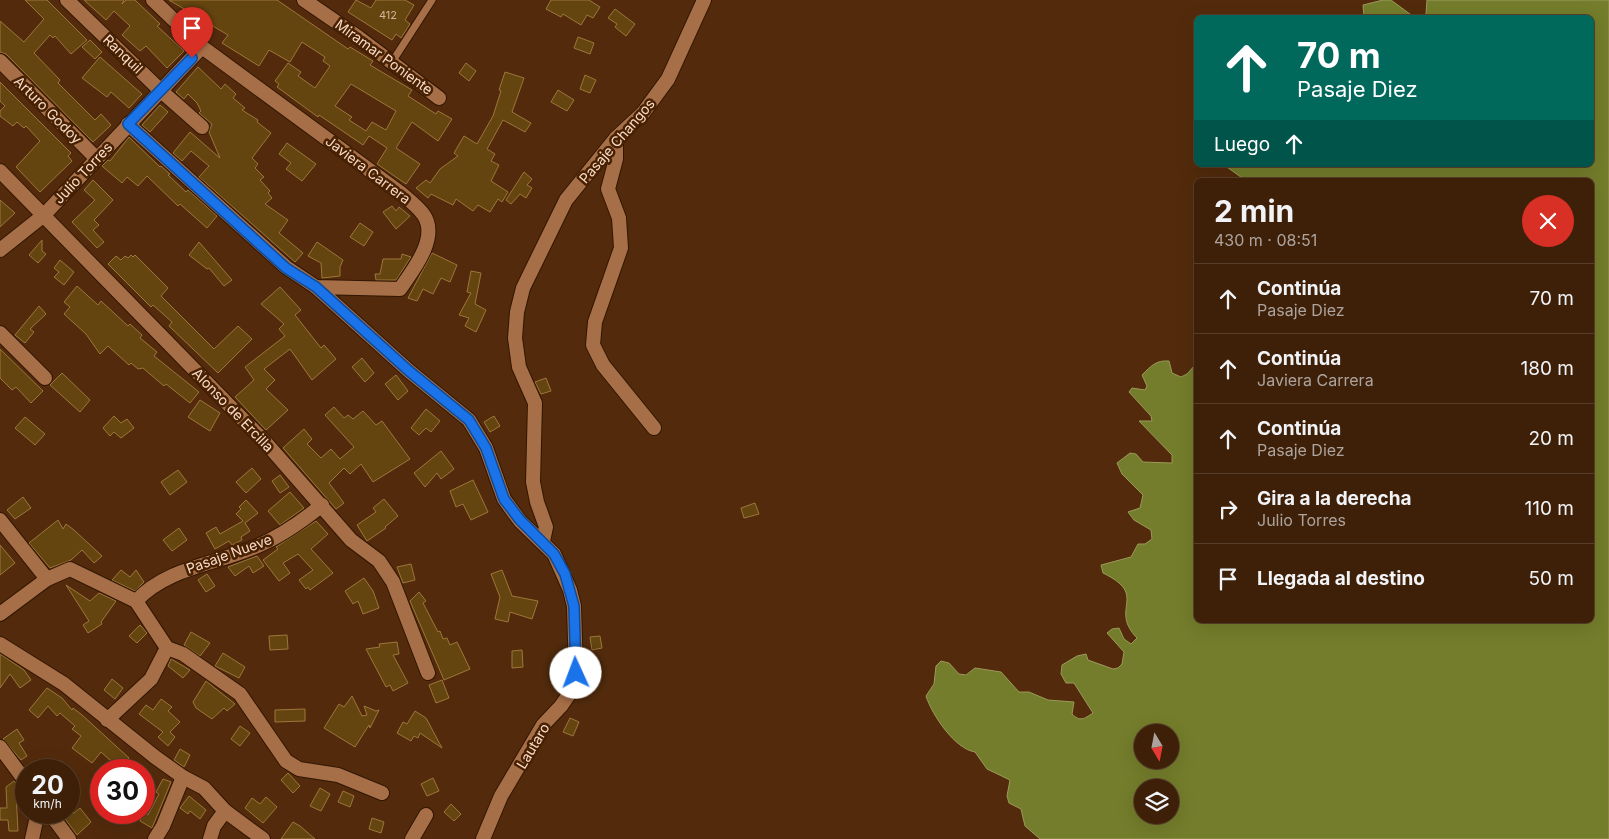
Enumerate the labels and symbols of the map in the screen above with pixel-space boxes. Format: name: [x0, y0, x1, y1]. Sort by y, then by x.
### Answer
pin: [171, 7, 213, 58]
house number: 412: [379, 8, 397, 22]
street label: Miramar Poniente: [332, 15, 436, 98]
street label: Ranquil: [100, 31, 147, 77]
street label: Arturo Godoy: [11, 72, 86, 147]
street label: Pasaje Changos: [575, 95, 658, 186]
street label: Javiera Carrera: [322, 132, 414, 207]
street label: Julio Torres: [50, 138, 115, 207]
street label: Alonso de Ercilla: [189, 364, 278, 455]
street label: Pasaje Nueve: [184, 530, 274, 577]
position arrow: [549, 646, 601, 698]
street label: Lautaro: [512, 720, 553, 772]
north arrow: [1134, 724, 1179, 769]
speed limit sign: 30: [90, 759, 155, 824]

